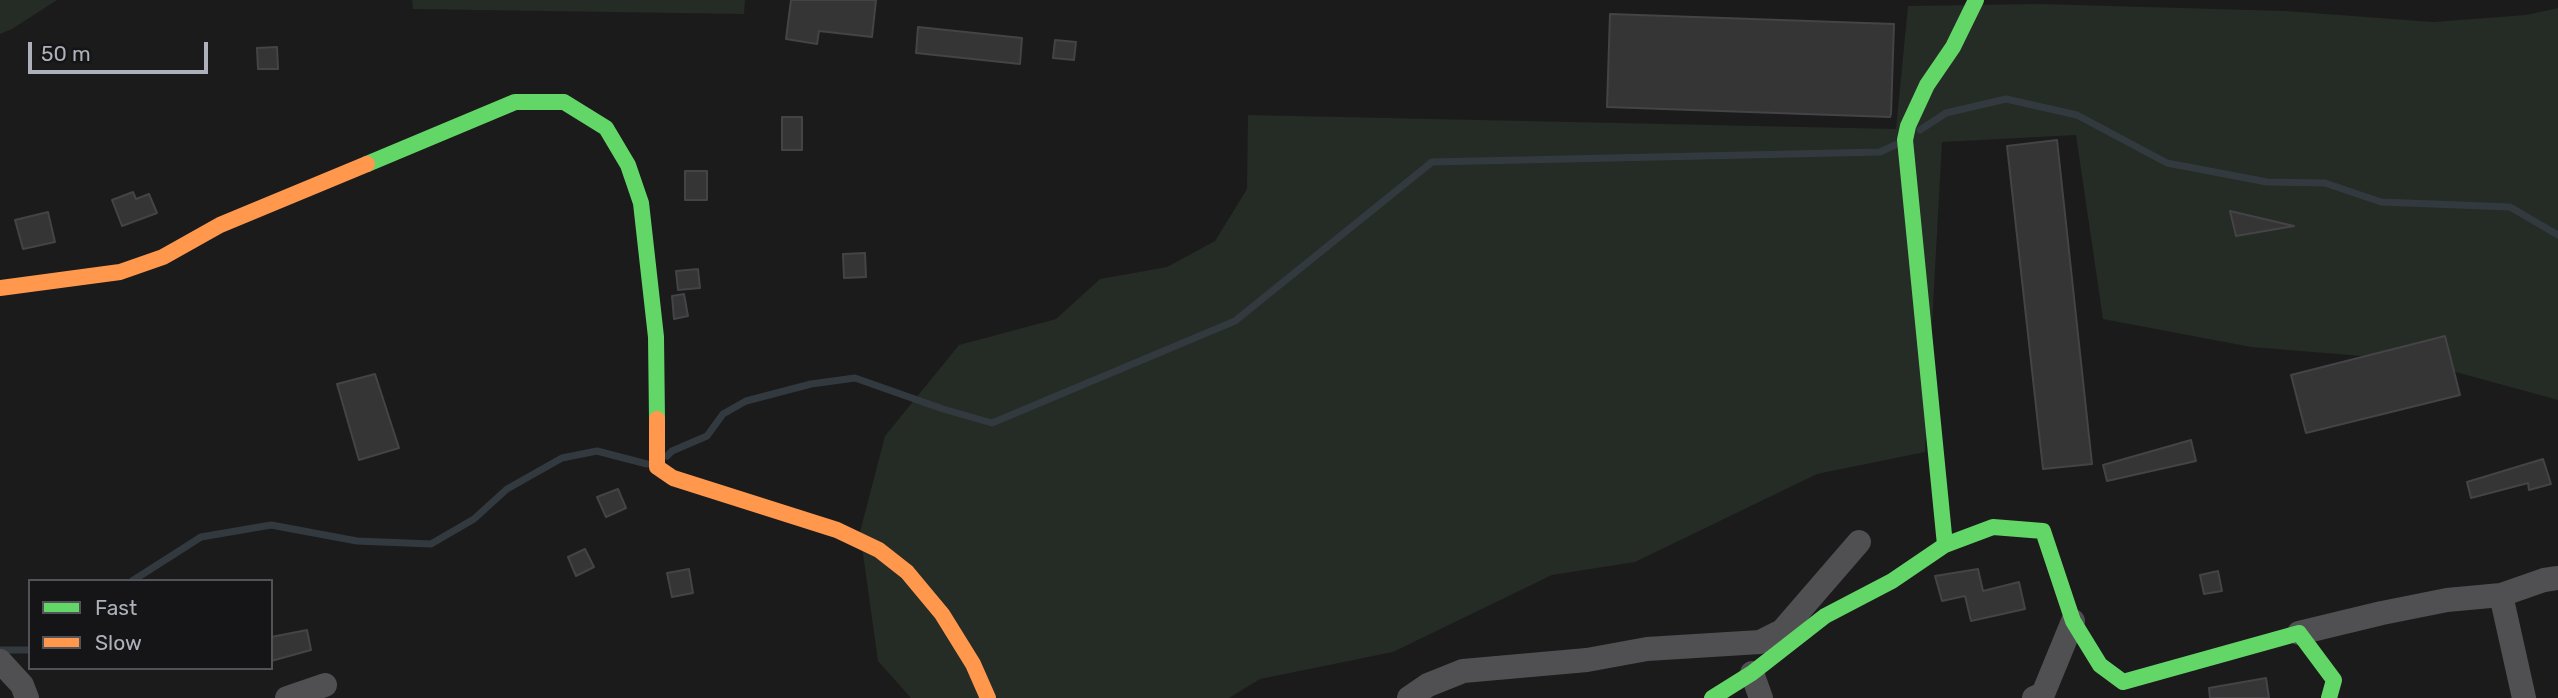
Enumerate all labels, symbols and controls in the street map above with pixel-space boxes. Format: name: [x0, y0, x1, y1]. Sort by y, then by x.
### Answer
scale bar: [32, 28, 212, 72]
text: 50 m: [41, 41, 91, 66]
legend: [28, 579, 273, 670]
text: Fast: [95, 595, 137, 620]
text: Slow: [95, 630, 142, 655]

